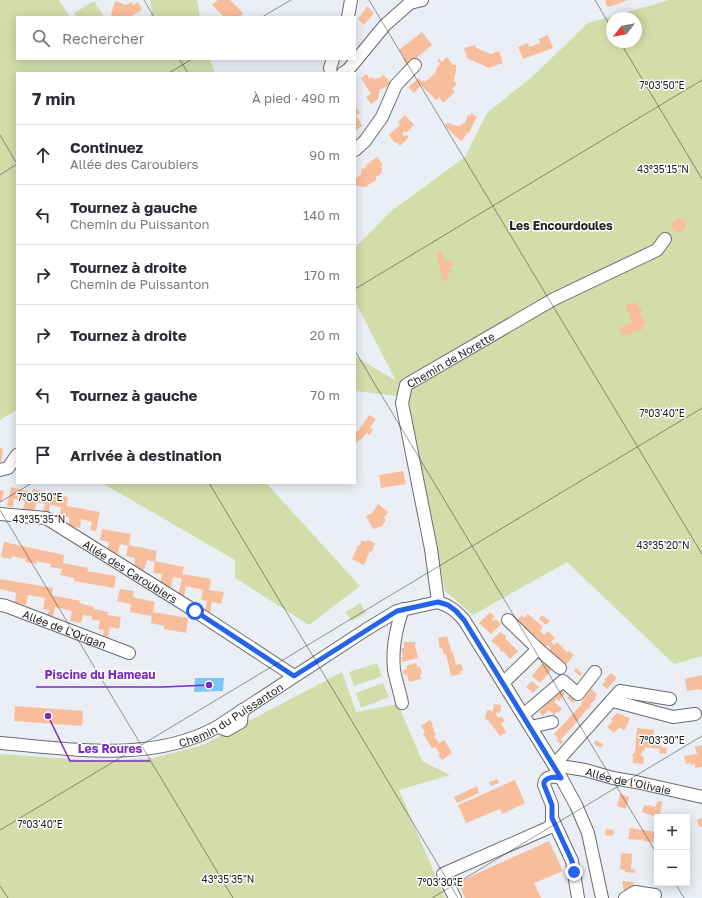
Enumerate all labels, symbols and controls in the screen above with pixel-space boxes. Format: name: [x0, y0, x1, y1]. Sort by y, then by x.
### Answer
north arrow: [606, 12, 642, 48]
search box: [16, 16, 356, 60]
icon: search: [30, 27, 52, 49]
text: Rechercher: [62, 29, 145, 47]
text: 7°03'50"E: [639, 79, 685, 91]
text: 7 min: [32, 88, 75, 109]
text: À pied · 490 m: [252, 90, 340, 106]
text: Continuez: [70, 138, 143, 156]
icon: ahead: [32, 144, 54, 166]
text: 90 m: [309, 147, 340, 163]
text: Allée des Caroubiers: [70, 156, 198, 172]
text: 43°35'15"N: [637, 163, 689, 175]
text: Tournez à gauche: [70, 198, 197, 216]
icon: left: [32, 204, 54, 226]
text: 140 m: [303, 207, 340, 223]
text: Chemin du Puissanton: [70, 216, 210, 232]
district label: Les Encourdoules: [509, 218, 613, 233]
text: Tournez à droite: [70, 258, 187, 276]
icon: right: [32, 264, 54, 286]
text: 170 m: [304, 267, 340, 283]
text: Chemin de Puissanton: [70, 276, 209, 292]
icon: right: [32, 324, 54, 346]
text: Tournez à droite: [70, 326, 187, 344]
text: 20 m: [310, 327, 340, 343]
street label: Chemin de Norette: [404, 329, 497, 390]
icon: left: [32, 384, 54, 406]
text: Tournez à gauche: [70, 386, 197, 404]
text: 70 m: [310, 387, 340, 403]
text: 7°03'40"E: [639, 407, 685, 419]
icon: arrive: [32, 444, 54, 466]
text: Arrivée à destination: [70, 446, 222, 464]
text: 7°03'50"E: [17, 491, 63, 503]
text: 43°35'35"N: [13, 513, 65, 525]
street label: Allée des Caroubiers: [81, 537, 180, 605]
text: 43°35'20"N: [636, 539, 690, 551]
route start: [186, 602, 204, 620]
street label: Allée de L'Origan: [21, 607, 108, 650]
callout: Piscine du Hameau: [36, 663, 163, 687]
text: Piscine du Hameau: [45, 667, 155, 682]
street label: Chemin du Puissanton: [177, 679, 285, 749]
text: 7°03'30"E: [639, 734, 685, 746]
callout: Les Roures: [70, 737, 150, 761]
text: Les Roures: [78, 741, 142, 756]
street label: Allée de l'Olivaie: [584, 764, 672, 796]
map controls: [654, 814, 690, 886]
button: +: [654, 814, 690, 850]
text: 7°03'40"E: [17, 818, 63, 830]
button: −: [654, 850, 690, 886]
route end: [565, 863, 583, 881]
text: 43°35'35"N: [202, 873, 254, 885]
text: 7°03'30"E: [417, 876, 463, 888]

